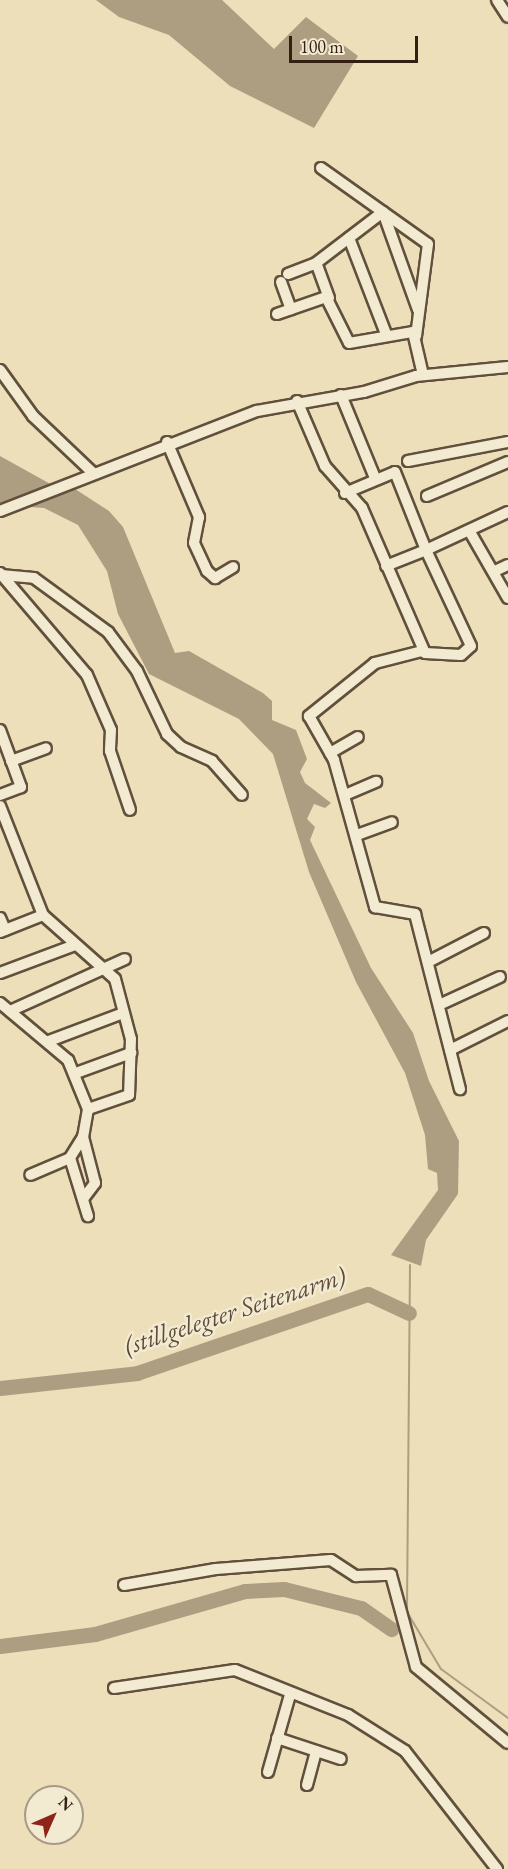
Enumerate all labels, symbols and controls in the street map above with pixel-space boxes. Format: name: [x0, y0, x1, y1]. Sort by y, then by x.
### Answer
scale bar: [292, 24, 421, 62]
text: 100 m: [300, 35, 344, 58]
water label: (stillgelegter Seitenarm): [120, 1260, 350, 1362]
north arrow: [24, 1785, 84, 1845]
text: N: [54, 1791, 78, 1815]

